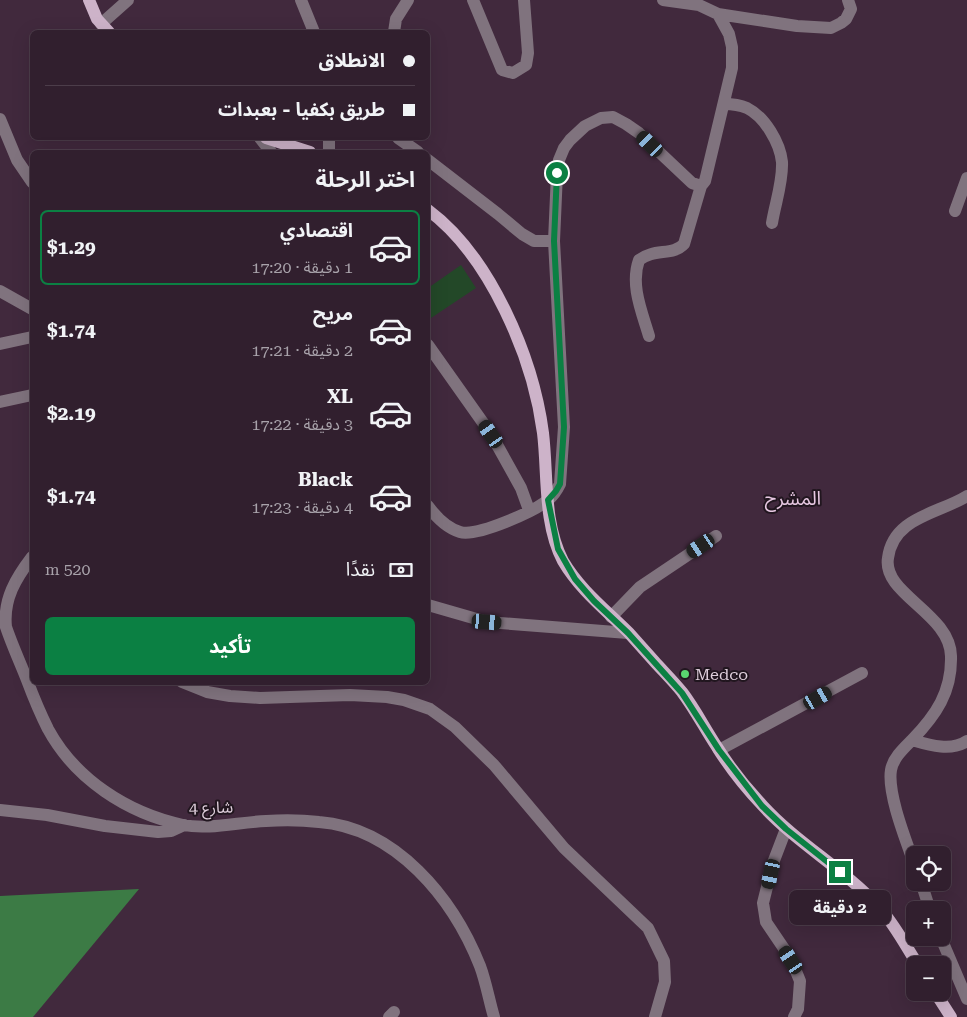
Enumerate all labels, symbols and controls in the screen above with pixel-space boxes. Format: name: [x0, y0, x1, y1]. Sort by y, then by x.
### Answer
text: الانطلاق: [319, 49, 385, 72]
text: طريق بكفيا - بعبدات: [218, 98, 385, 121]
car: [633, 128, 666, 160]
route start: [546, 162, 568, 184]
text: اختر الرحلة: [315, 167, 415, 192]
text: اقتصادي: [280, 219, 353, 242]
icon: car: [368, 225, 413, 270]
text: $1.29: [47, 236, 96, 259]
text: 1 دقيقة · 17:20: [251, 258, 353, 277]
text: مريح: [313, 302, 353, 325]
icon: car: [368, 308, 413, 353]
text: $1.74: [47, 319, 96, 342]
text: 2 دقيقة · 17:21: [251, 341, 353, 360]
text: XL: [327, 385, 353, 408]
icon: car: [368, 391, 413, 436]
text: $2.19: [47, 402, 96, 425]
text: 3 دقيقة · 17:22: [251, 415, 353, 434]
car: [476, 417, 505, 451]
text: Black: [298, 468, 353, 491]
icon: car: [368, 474, 413, 519]
text: $1.74: [47, 485, 96, 508]
district label: المشرح: [765, 487, 821, 512]
text: 4 دقيقة · 17:23: [251, 498, 353, 517]
car: [684, 531, 717, 561]
icon: cash: [387, 556, 415, 584]
text: نقدًا: [346, 558, 375, 581]
text: 520 m: [45, 560, 91, 579]
car: [471, 613, 502, 631]
button: تأكيد: [45, 617, 415, 675]
place label: Medco: [695, 665, 748, 684]
marker: Medco: [679, 668, 691, 680]
car: [801, 684, 834, 712]
street label: شارع 4: [189, 798, 233, 820]
map controls: [906, 846, 951, 1001]
button: locate: [906, 846, 951, 891]
car: [760, 858, 781, 890]
route end: [829, 861, 851, 883]
callout: 2 دقيقة: [789, 890, 891, 924]
text: 2 دقيقة: [813, 898, 867, 917]
button: +: [906, 901, 951, 946]
car: [776, 943, 805, 977]
button: −: [906, 956, 951, 1001]

